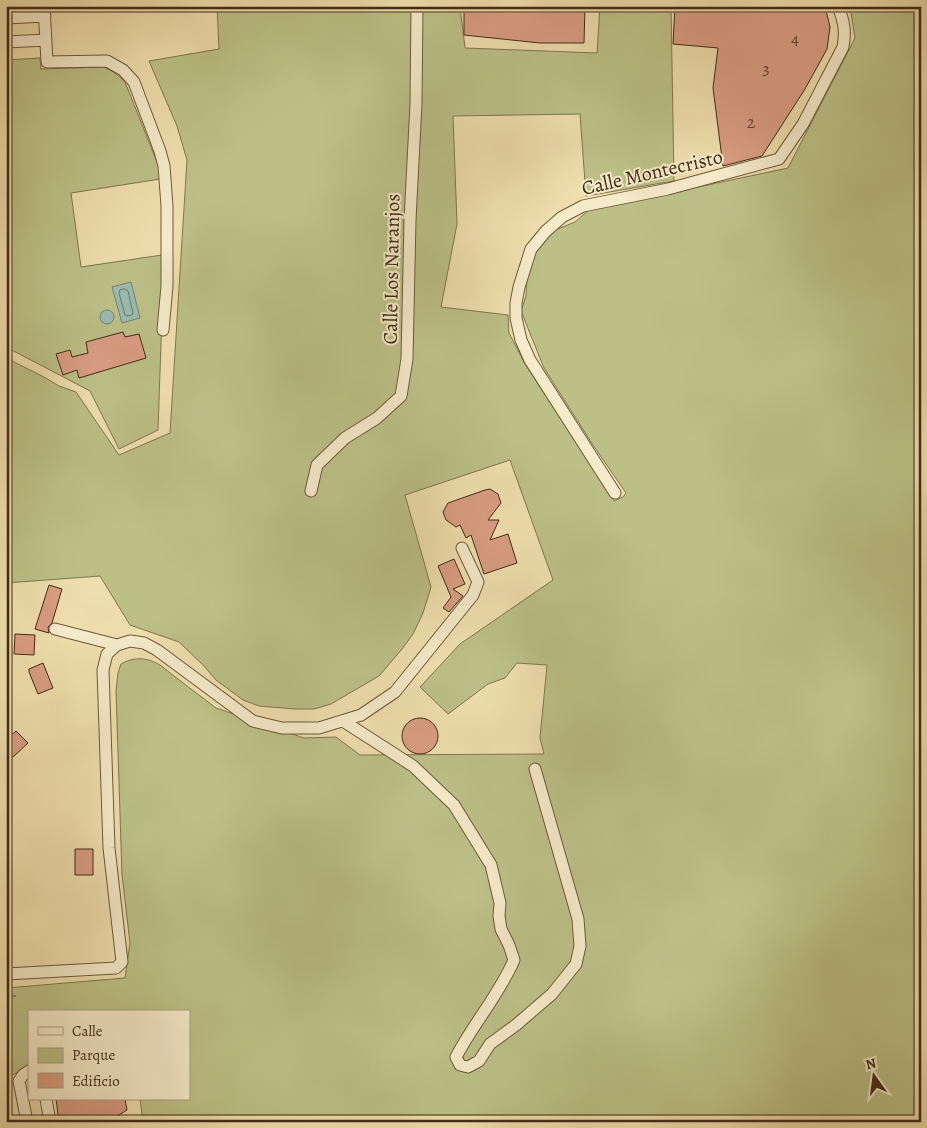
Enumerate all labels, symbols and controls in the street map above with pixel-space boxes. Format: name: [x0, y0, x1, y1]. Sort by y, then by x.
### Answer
house number: 4: [791, 26, 799, 50]
house number: 3: [762, 56, 770, 80]
house number: 2: [747, 110, 756, 134]
street label: Calle Montecristo: [579, 143, 725, 202]
street label: Calle Los Naranjos: [377, 193, 406, 345]
legend: [28, 1010, 190, 1100]
text: Calle: [72, 1021, 103, 1041]
text: Parque: [72, 1045, 115, 1065]
north arrow: [850, 1050, 900, 1100]
text: N: [864, 1053, 878, 1074]
text: Edificio: [72, 1071, 120, 1091]

